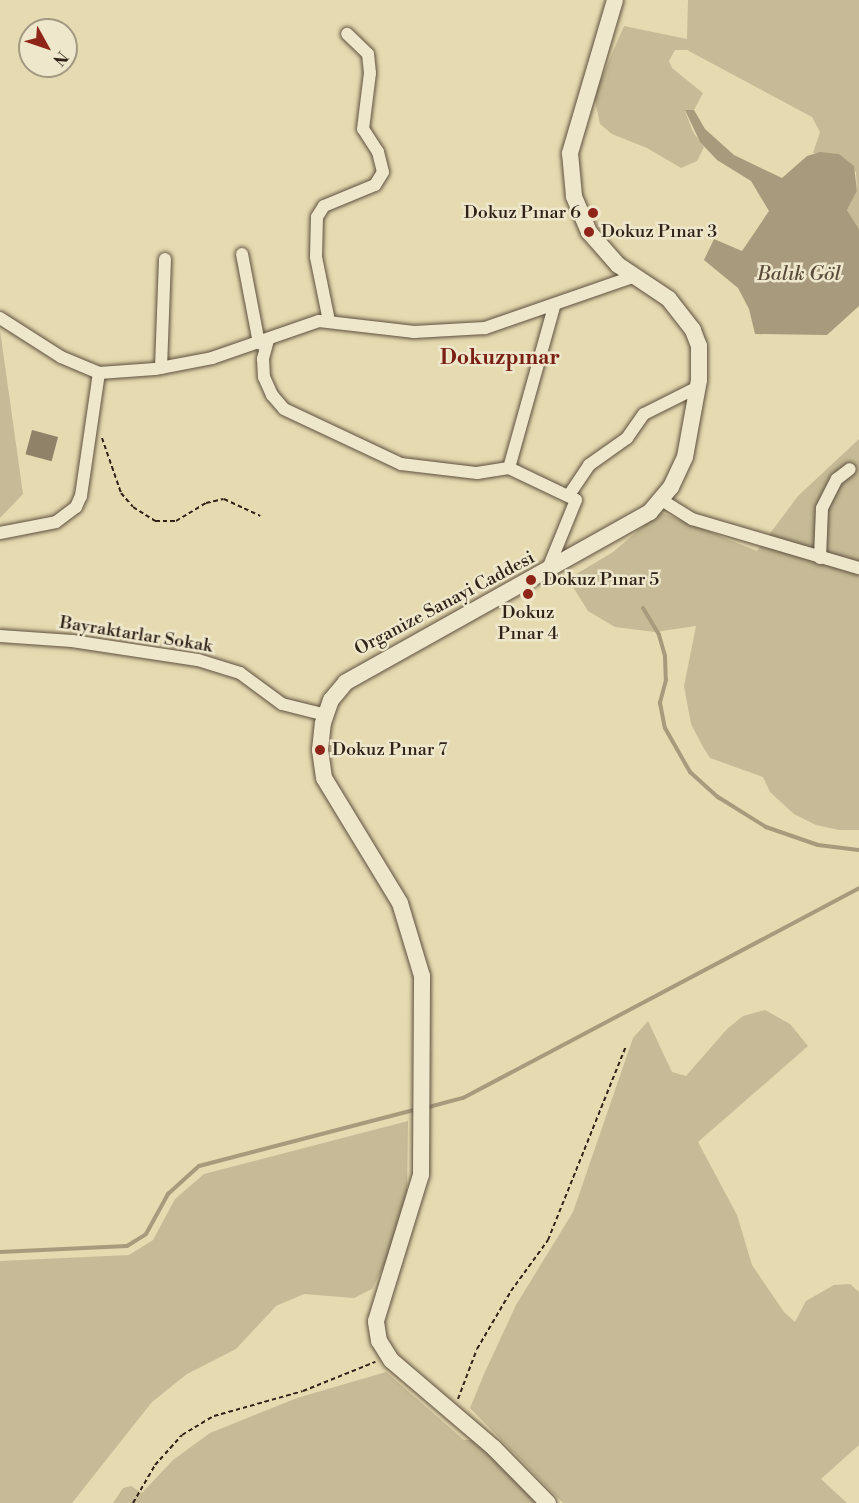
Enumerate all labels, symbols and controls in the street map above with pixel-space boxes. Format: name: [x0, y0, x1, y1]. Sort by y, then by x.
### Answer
north arrow: [18, 18, 78, 78]
text: N: [49, 47, 72, 70]
place label: Dokuz Pınar 6: [464, 202, 581, 224]
marker: Dokuz Pınar 6: [586, 206, 600, 220]
place label: Dokuz Pınar 3: [601, 221, 717, 243]
marker: Dokuz Pınar 3: [582, 225, 596, 239]
water label: Balık Göl: [757, 262, 841, 286]
district label: Dokuzpınar: [440, 345, 560, 371]
street label: Organize Sanayi Caddesi: [351, 547, 539, 661]
place label: Dokuz Pınar 5: [543, 569, 659, 591]
marker: Dokuz Pınar 5: [524, 573, 538, 587]
marker: Dokuz Pınar 4: [521, 587, 535, 601]
place label: Dokuz Pınar 4: [498, 603, 558, 646]
street label: Bayraktarlar Sokak: [58, 612, 214, 658]
place label: Dokuz Pınar 7: [332, 739, 447, 761]
marker: Dokuz Pınar 7: [313, 743, 327, 757]

